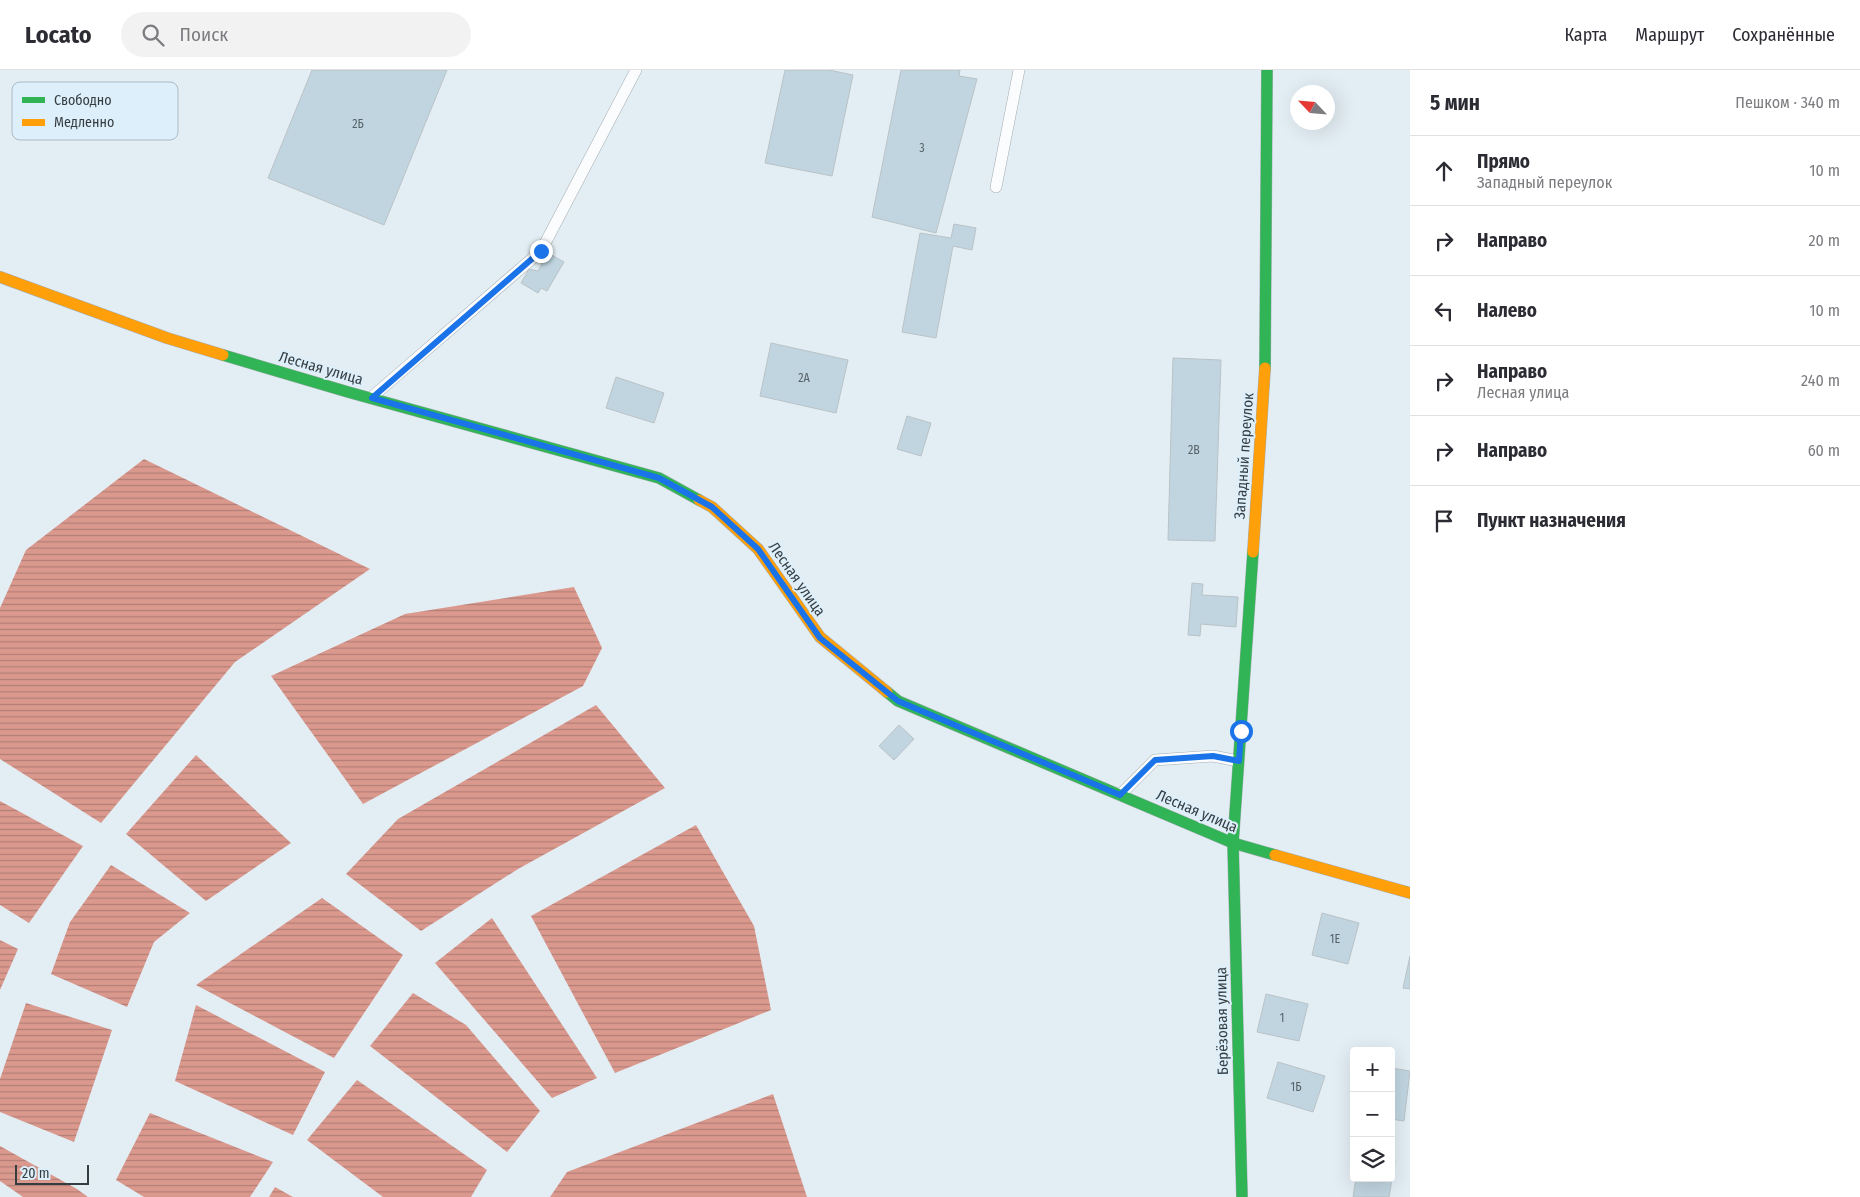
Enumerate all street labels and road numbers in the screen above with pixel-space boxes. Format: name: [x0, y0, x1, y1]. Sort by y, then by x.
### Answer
street label: Лесная улица: [277, 347, 365, 389]
street label: Западный переулок: [1231, 392, 1257, 520]
street label: Лесная улица: [765, 538, 829, 620]
street label: Лесная улица: [1154, 786, 1240, 836]
street label: Берёзовая улица: [1212, 967, 1232, 1075]

